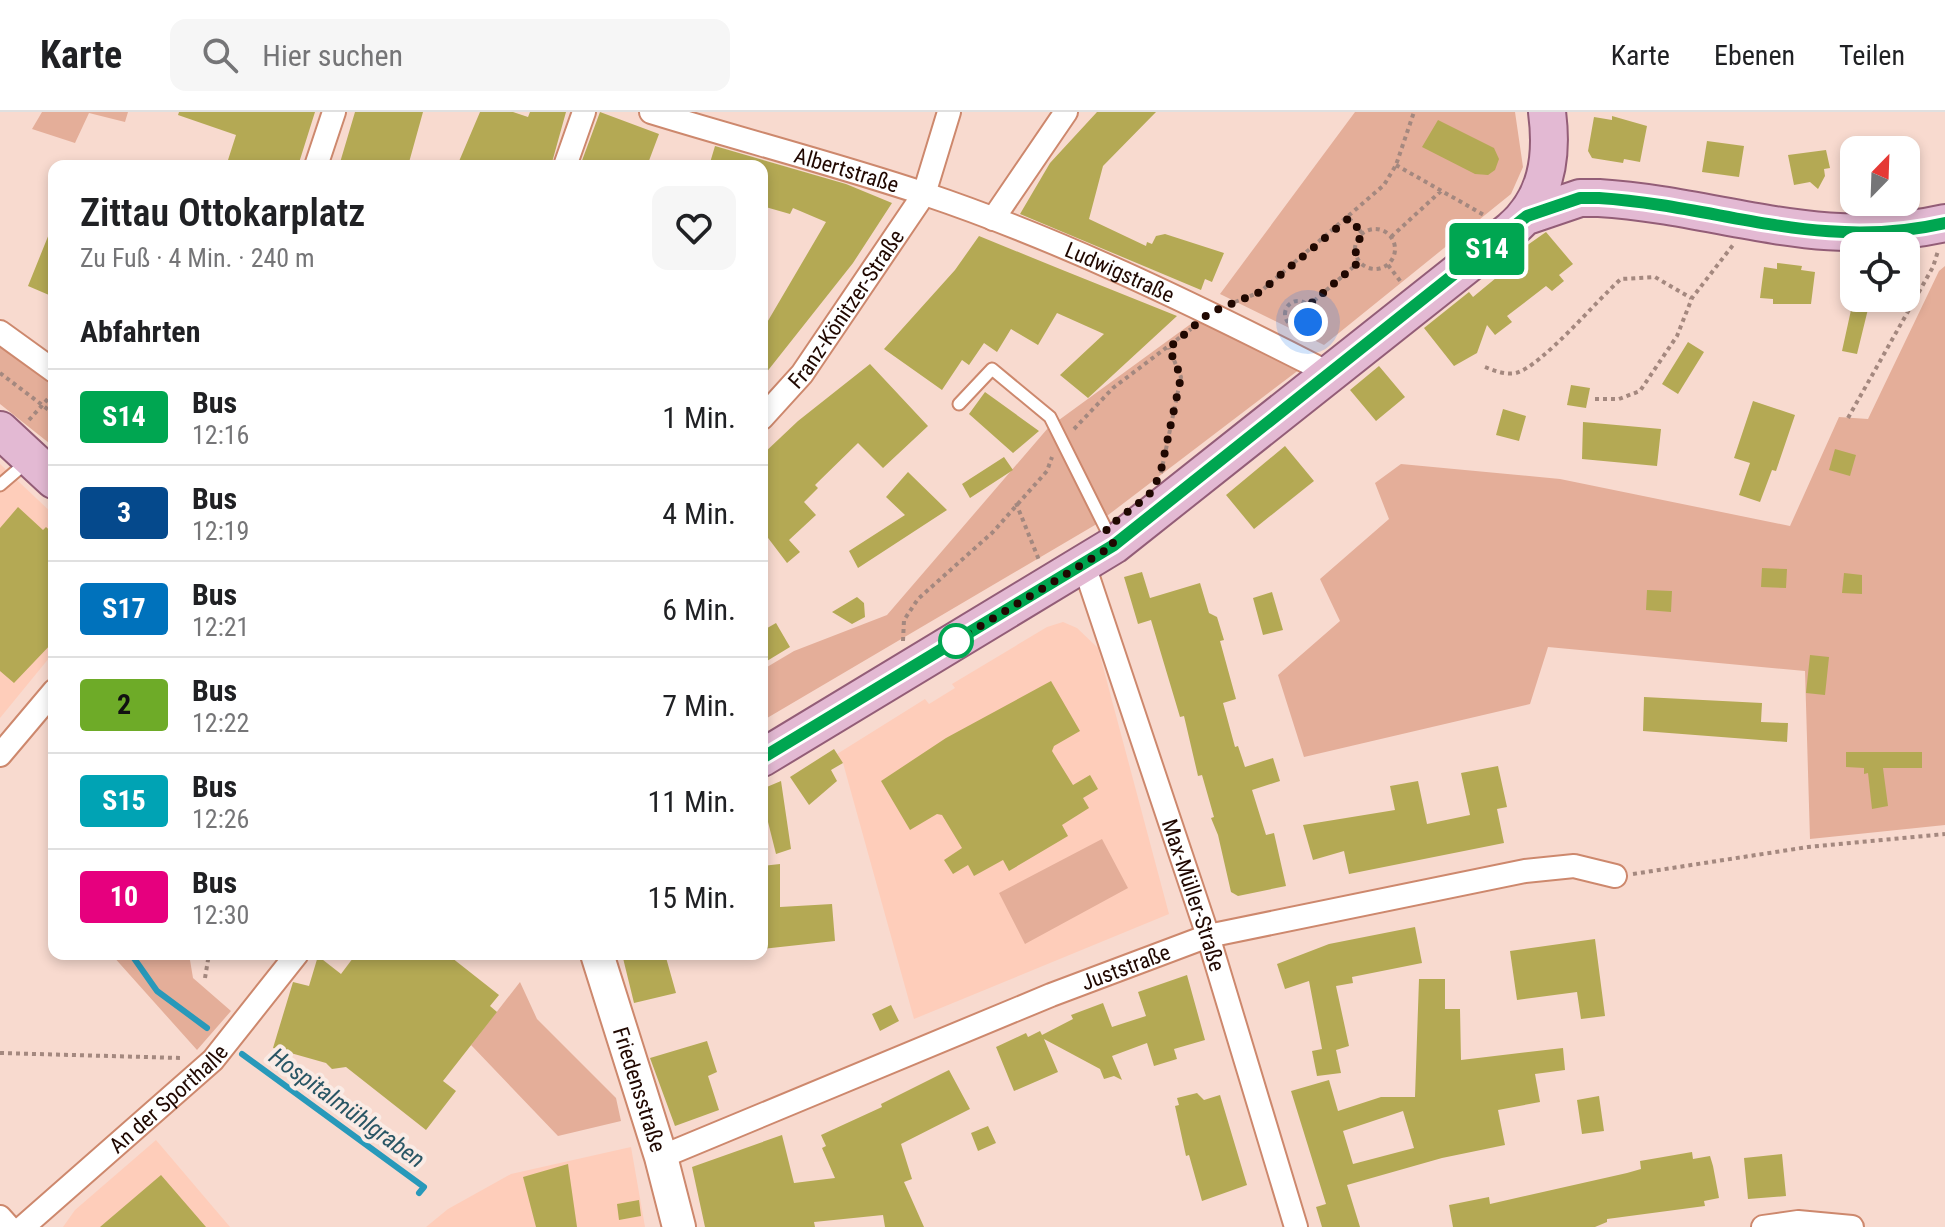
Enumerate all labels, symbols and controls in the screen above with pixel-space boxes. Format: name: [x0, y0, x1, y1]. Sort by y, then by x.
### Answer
search box: [170, 19, 730, 91]
text: Karte: [40, 33, 122, 77]
icon: search: [198, 33, 242, 77]
text: Hier suchen: [262, 38, 403, 73]
text: Karte: [1611, 39, 1670, 72]
text: Ebenen: [1714, 39, 1795, 72]
text: Teilen: [1839, 39, 1905, 72]
north arrow: [1840, 136, 1920, 216]
map controls: [1840, 136, 1920, 312]
street label: Albertstraße: [792, 142, 902, 197]
button: heart: [652, 186, 736, 270]
text: Zittau Ottokarplatz: [80, 191, 365, 235]
line badge: S14: [1441, 223, 1533, 275]
street label: Franz-Könitzer-Straße: [783, 225, 909, 393]
text: S14: [1465, 232, 1509, 265]
button: locate: [1840, 232, 1920, 312]
street label: Ludwigstraße: [1062, 237, 1178, 307]
text: Zu Fuß · 4 Min. · 240 m: [80, 243, 315, 273]
your location: [1288, 302, 1328, 342]
text: Abfahrten: [80, 314, 200, 349]
text: Bus: [192, 385, 237, 420]
text: S14: [102, 400, 146, 433]
text: 1 Min.: [662, 400, 736, 435]
text: 12:16: [192, 420, 249, 450]
text: Bus: [192, 481, 237, 516]
text: 3: [117, 496, 131, 529]
text: 4 Min.: [662, 496, 736, 531]
text: 12:19: [192, 516, 249, 546]
text: Bus: [192, 577, 237, 612]
text: S17: [102, 592, 146, 625]
text: 6 Min.: [662, 592, 736, 627]
text: 12:21: [192, 612, 249, 642]
unlabelled marker: [939, 624, 973, 658]
text: Bus: [192, 673, 237, 708]
text: 2: [117, 688, 131, 721]
text: 7 Min.: [662, 688, 736, 723]
text: 12:22: [192, 708, 249, 738]
text: Bus: [192, 769, 237, 804]
text: S15: [102, 784, 146, 817]
text: 11 Min.: [648, 784, 736, 819]
text: 12:26: [192, 804, 249, 834]
street label: Max-Müller-Straße: [1157, 816, 1230, 974]
text: Bus: [192, 865, 237, 900]
text: 10: [110, 880, 138, 913]
text: 15 Min.: [648, 880, 736, 915]
text: 12:30: [192, 900, 249, 930]
street label: Juststraße: [1078, 939, 1174, 995]
street label: Friedensstraße: [608, 1024, 671, 1155]
street label: An der Sporthalle: [104, 1040, 233, 1158]
water label: Hospitalmühlgraben: [264, 1042, 430, 1174]

